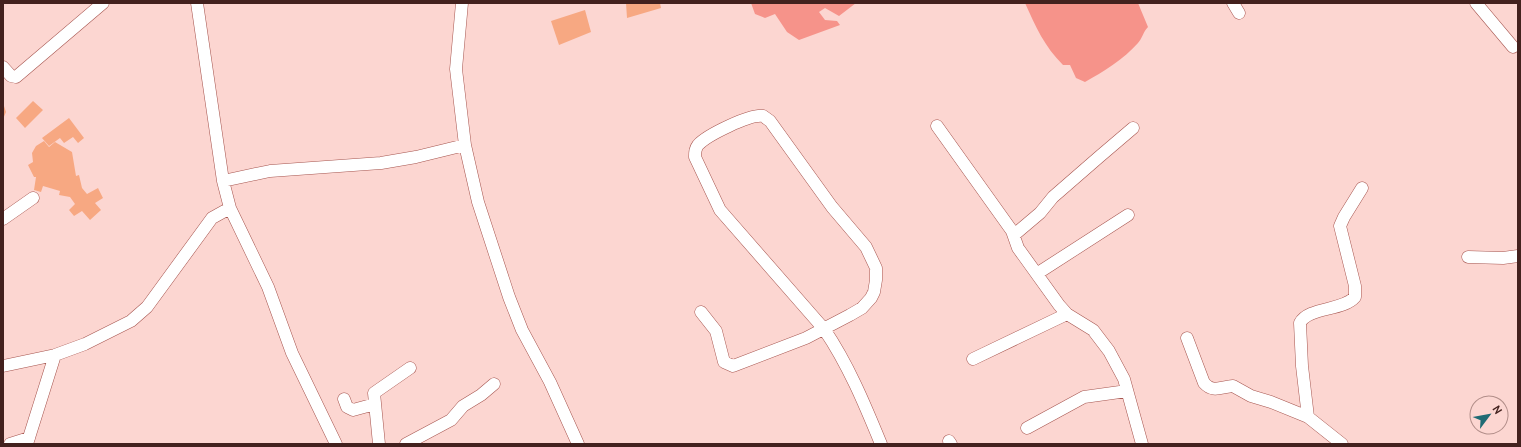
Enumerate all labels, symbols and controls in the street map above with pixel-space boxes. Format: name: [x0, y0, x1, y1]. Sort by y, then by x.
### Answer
north arrow: [1469, 395, 1509, 435]
text: N: [1489, 403, 1505, 417]

